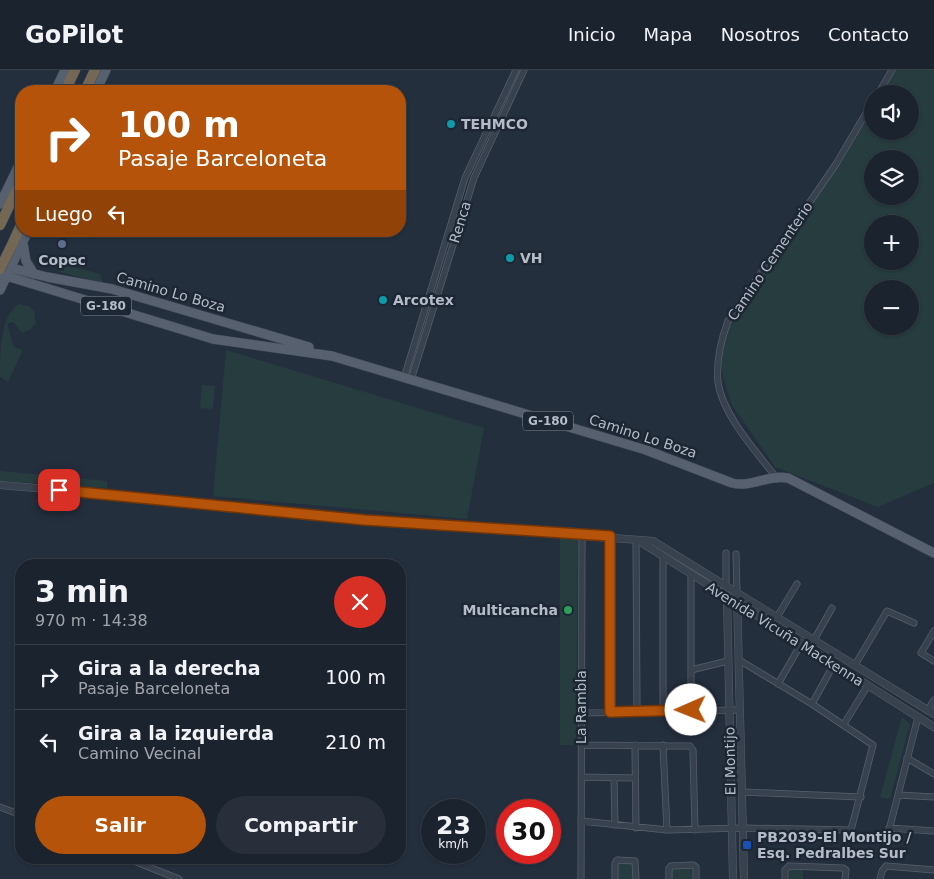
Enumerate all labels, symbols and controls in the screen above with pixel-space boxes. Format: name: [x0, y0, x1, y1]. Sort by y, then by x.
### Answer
text: GoPilot: [25, 21, 123, 49]
text: Inicio: [568, 24, 616, 45]
text: Mapa: [644, 24, 693, 45]
text: Nosotros: [721, 24, 800, 45]
text: Contacto: [828, 24, 909, 45]
map controls: [864, 85, 919, 335]
button: sound: [864, 85, 919, 140]
icon: right: [35, 105, 100, 170]
text: 100 m: [118, 105, 240, 145]
place label: TEHMCO: [461, 116, 528, 132]
marker: TEHMCO: [445, 118, 457, 130]
text: Pasaje Barceloneta: [118, 146, 327, 171]
button: layers: [864, 150, 919, 205]
street label: Renca: [446, 199, 474, 245]
street label: Camino Cementerio: [724, 199, 816, 323]
icon: left: [103, 200, 131, 228]
text: Luego: [35, 203, 93, 225]
button: +: [864, 215, 919, 270]
marker: Copec: [56, 238, 68, 250]
place label: VH: [520, 250, 543, 266]
place label: Copec: [38, 252, 86, 268]
marker: VH: [504, 252, 516, 264]
street label: Camino Lo Boza: [115, 269, 227, 315]
button: −: [864, 280, 919, 335]
place label: Arcotex: [393, 292, 454, 308]
marker: Arcotex: [377, 294, 389, 306]
road number: G-180: [81, 297, 131, 316]
street label: Camino Lo Boza: [587, 411, 699, 461]
road number: G-180: [523, 412, 573, 431]
pin: [38, 469, 80, 511]
icon: arrive: [45, 476, 73, 504]
text: 3 min: [35, 574, 129, 609]
button: close: [334, 576, 386, 628]
street label: Avenida Vicuña Mackenna: [703, 579, 867, 689]
place label: Multicancha: [462, 602, 558, 618]
marker: Multicancha: [562, 604, 574, 616]
text: 970 m · 14:38: [35, 611, 148, 630]
text: Gira a la derecha: [78, 657, 261, 679]
icon: right: [35, 663, 63, 691]
text: 100 m: [325, 666, 386, 688]
street label: La Rambla: [573, 670, 589, 744]
text: Pasaje Barceloneta: [78, 679, 230, 698]
position arrow: [664, 683, 716, 735]
text: Gira a la izquierda: [78, 722, 274, 744]
street label: El Montijo: [721, 727, 739, 795]
icon: left: [35, 728, 63, 756]
text: 210 m: [325, 731, 386, 753]
text: Camino Vecinal: [78, 744, 201, 763]
button: Salir: [35, 796, 206, 854]
button: Compartir: [216, 796, 386, 854]
speed limit sign: 30: [496, 799, 561, 864]
text: 23: [436, 811, 471, 840]
place label: PB2039-El Montijo / Esq. Pedralbes Sur: [757, 829, 912, 861]
text: km/h: [438, 837, 469, 851]
marker: PB2039-El Montijo / Esq. Pedralbes Sur: [741, 839, 753, 851]

